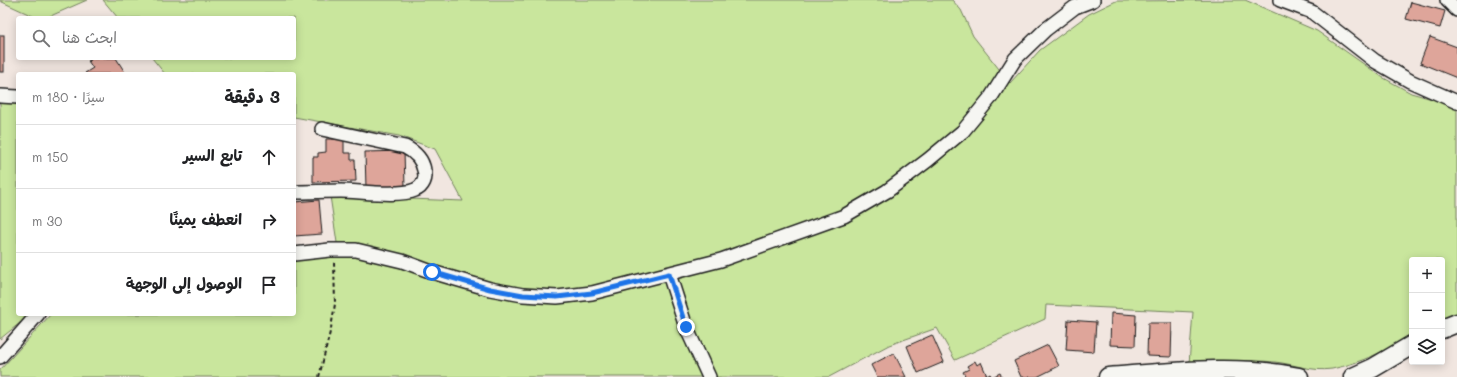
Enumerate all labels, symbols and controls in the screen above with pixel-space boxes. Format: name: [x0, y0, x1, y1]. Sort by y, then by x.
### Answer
search box: [16, 16, 296, 60]
icon: search: [30, 27, 52, 49]
text: ابحث هنا: [62, 27, 117, 47]
text: 3 دقيقة: [224, 85, 280, 107]
text: سيرًا · 180 m: [32, 88, 105, 105]
text: تابع السير: [183, 145, 242, 165]
icon: ahead: [258, 146, 280, 168]
text: 150 m: [32, 148, 68, 165]
text: انعطف يمينًا: [170, 209, 242, 229]
icon: right: [258, 210, 280, 232]
text: 30 m: [32, 212, 62, 229]
map controls: [1409, 257, 1445, 365]
button: +: [1409, 257, 1445, 293]
route start: [423, 263, 441, 281]
text: الوصول إلى الوجهة: [126, 273, 242, 293]
icon: arrive: [258, 274, 280, 296]
button: −: [1409, 293, 1445, 329]
route end: [677, 318, 695, 336]
button: layers: [1409, 329, 1445, 365]

